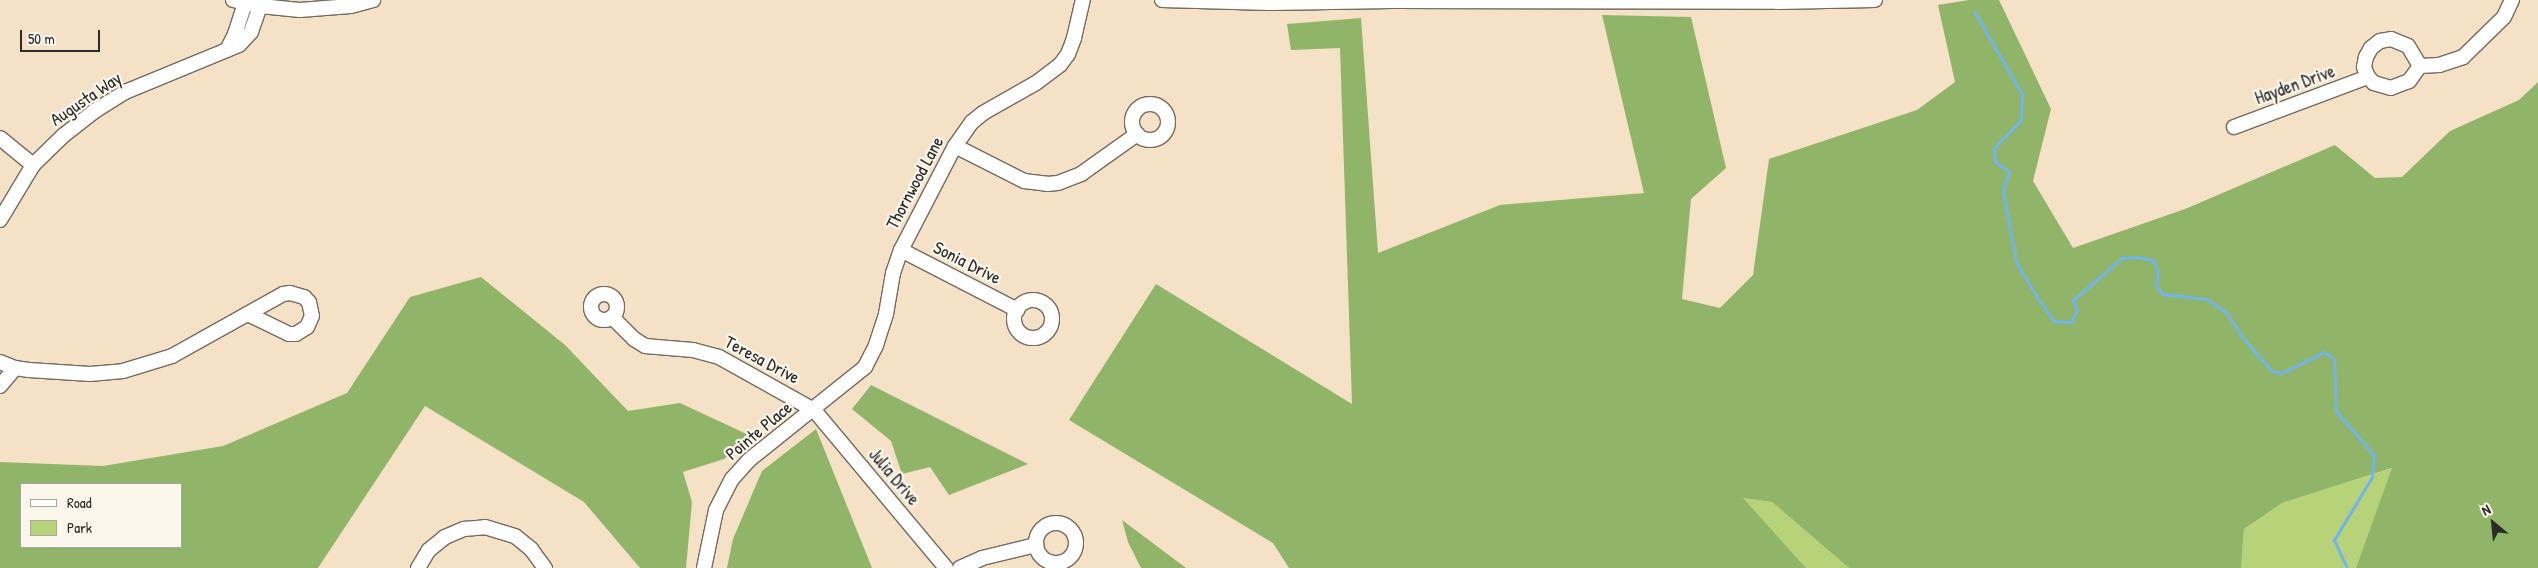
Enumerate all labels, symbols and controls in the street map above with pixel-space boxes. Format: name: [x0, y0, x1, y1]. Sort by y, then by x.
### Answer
scale bar: [22, 20, 102, 52]
text: 50 m: [28, 28, 55, 49]
street label: Hayden Drive: [2252, 61, 2338, 109]
street label: Augusta Way: [46, 67, 126, 131]
street label: Thornwood Lane: [882, 133, 948, 233]
street label: Sonia Drive: [930, 237, 1004, 289]
street label: Teresa Drive: [721, 331, 803, 389]
street label: Pointe Place: [721, 397, 797, 465]
street label: Julia Drive: [864, 444, 924, 510]
legend: [20, 483, 182, 548]
text: Road: [67, 492, 92, 513]
north arrow: [2468, 498, 2518, 548]
text: N: [2478, 499, 2493, 519]
text: Park: [67, 517, 92, 538]

